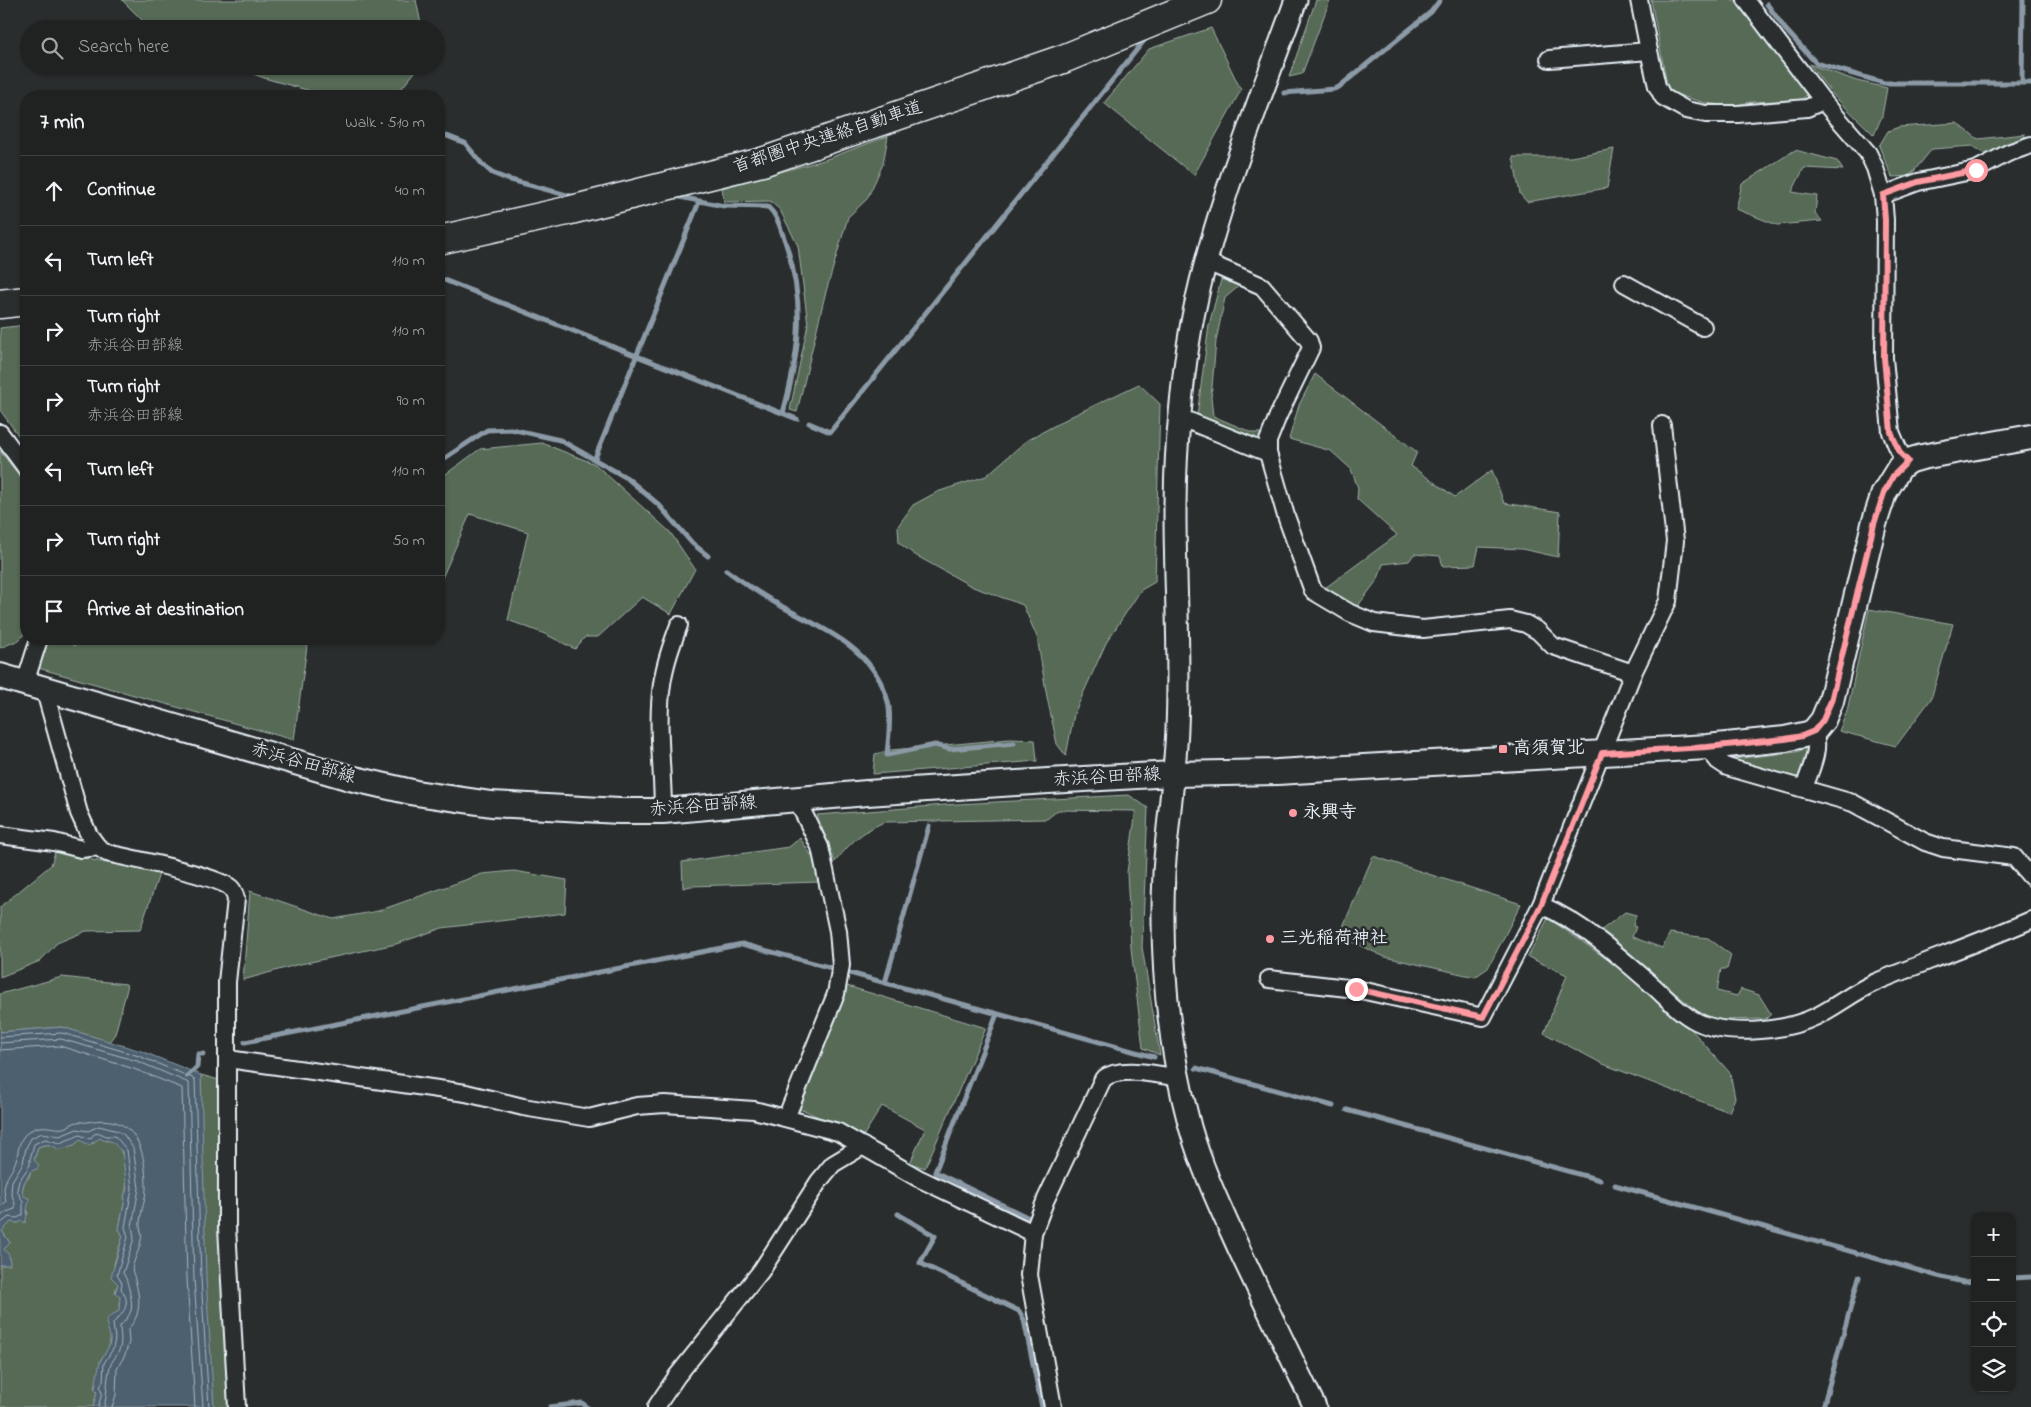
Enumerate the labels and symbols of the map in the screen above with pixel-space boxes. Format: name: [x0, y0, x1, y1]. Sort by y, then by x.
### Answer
street label: 首都圏中央連絡自動車道: [730, 95, 926, 181]
route start: [1965, 159, 1988, 182]
place label: 高須賀北: [1513, 736, 1585, 762]
street label: 赤浜谷田部線: [248, 737, 358, 791]
marker: 高須賀北: [1497, 743, 1509, 755]
street label: 赤浜谷田部線: [1052, 762, 1162, 794]
street label: 赤浜谷田部線: [648, 790, 758, 824]
place label: 永興寺: [1303, 800, 1357, 826]
marker: 永興寺: [1287, 807, 1299, 819]
place label: 三光稲荷神社: [1280, 926, 1388, 952]
marker: 三光稲荷神社: [1264, 933, 1276, 945]
route end: [1345, 978, 1368, 1001]

